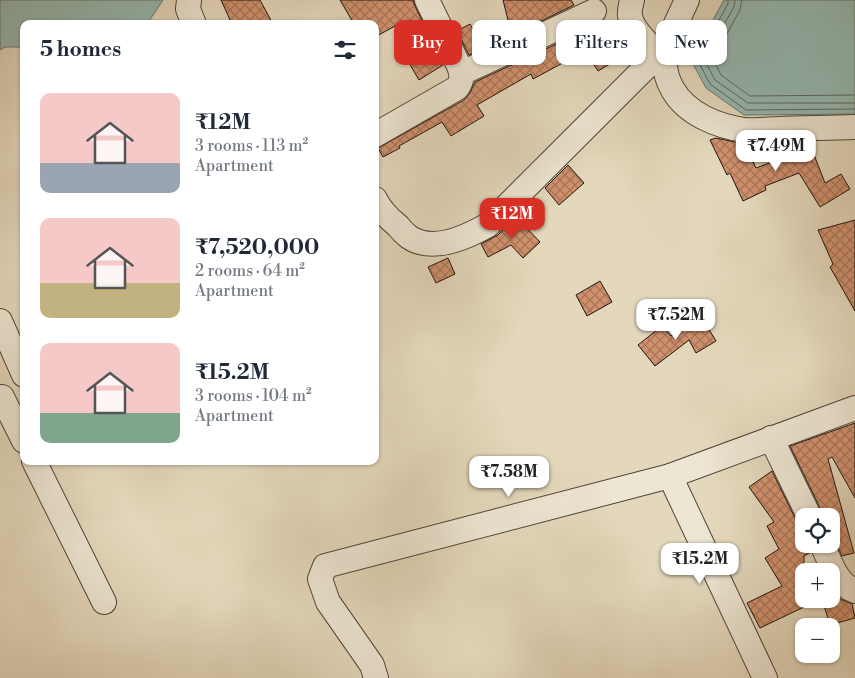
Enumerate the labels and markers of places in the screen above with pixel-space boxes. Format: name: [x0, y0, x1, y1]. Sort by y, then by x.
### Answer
pin: ₹7.49M: [735, 130, 817, 172]
pin: ₹12M: [482, 198, 542, 240]
pin: ₹7.52M: [635, 298, 717, 341]
pin: ₹7.58M: [468, 456, 550, 498]
pin: ₹15.2M: [659, 542, 741, 585]

